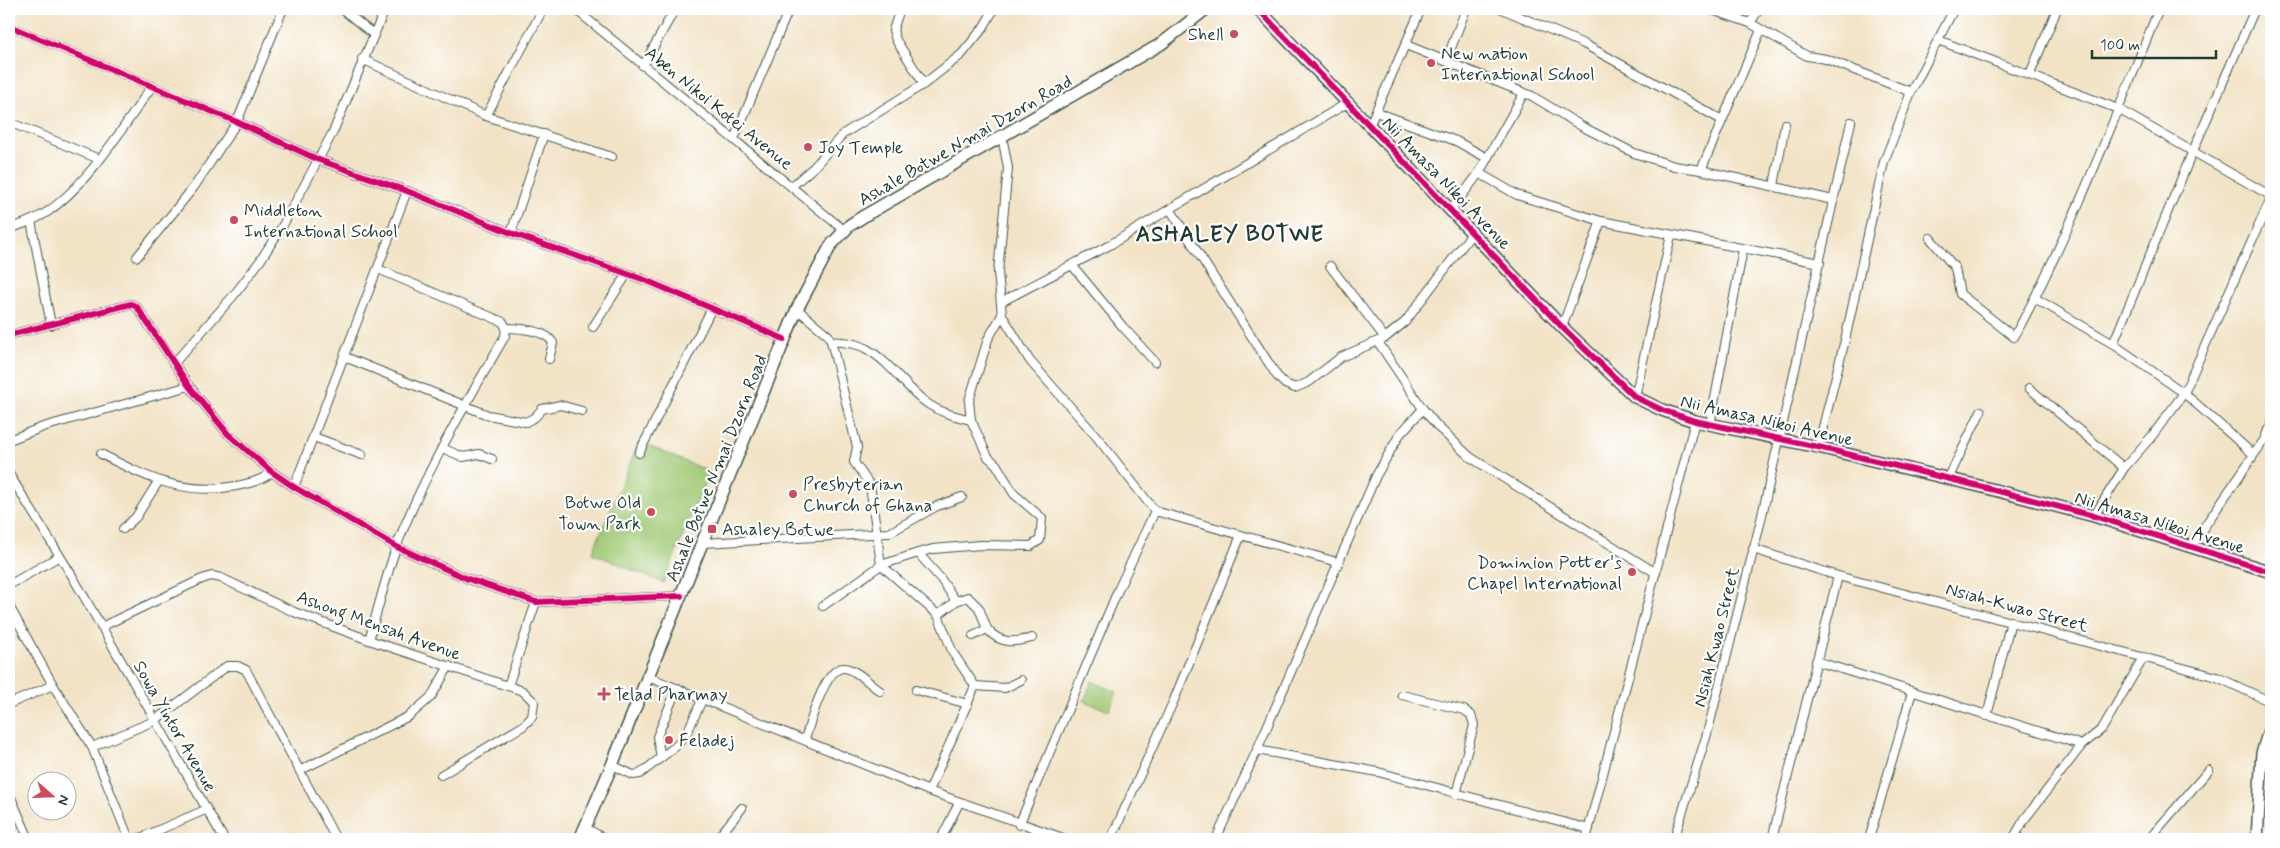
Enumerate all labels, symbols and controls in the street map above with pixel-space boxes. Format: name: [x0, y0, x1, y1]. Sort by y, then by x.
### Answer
place label: Shell: [1188, 23, 1224, 47]
marker: Shell: [1228, 28, 1240, 40]
scale bar: [2092, 28, 2216, 60]
text: 100 m: [2100, 36, 2140, 56]
street label: Aben Nikoi Kotei Avenue: [639, 41, 798, 176]
place label: New nation International School: [1441, 42, 1595, 87]
marker: New nation International School: [1425, 57, 1437, 69]
street label: Ashale Botwe Nmai Dzorn Road: [854, 70, 1077, 212]
street label: Nii Amasa Nikoi Avenue: [1376, 112, 1516, 256]
place label: Joy Temple: [818, 136, 903, 160]
marker: Joy Temple: [802, 141, 814, 153]
place label: Middleton International School: [244, 199, 398, 244]
marker: Middleton International School: [228, 214, 240, 226]
district label: ASHALEY BOTWE: [1136, 221, 1324, 249]
street label: Ashale Botwe Nmai Dzorn Road: [660, 351, 774, 586]
street label: Nii Amasa Nikoi Avenue: [1678, 389, 1856, 453]
place label: Presbyterian Church of Ghana: [803, 473, 932, 518]
street label: Nii Amasa Nikoi Avenue: [2072, 486, 2248, 560]
marker: Presbyterian Church of Ghana: [787, 488, 799, 500]
place label: Botwe Old Town Park: [558, 491, 641, 536]
marker: Botwe Old Town Park: [645, 506, 657, 518]
place label: Ashaley Botwe: [722, 518, 834, 542]
marker: Ashaley Botwe: [706, 523, 718, 535]
place label: Dominion Potter's Chapel International: [1467, 551, 1622, 596]
street label: Nsiah Kwao Street: [1688, 564, 1746, 710]
marker: Dominion Potter's Chapel International: [1626, 566, 1638, 578]
street label: Nsiah-Kwao Street: [1943, 577, 2091, 639]
street label: Ashong Mensah Avenue: [293, 585, 464, 669]
street label: Sowa Yintor Avenue: [127, 657, 221, 796]
place label: Telad Pharmay: [614, 683, 728, 707]
marker: Telad Pharmay: [598, 688, 610, 700]
place label: Feladej: [679, 729, 734, 753]
marker: Feladej: [663, 734, 675, 746]
north arrow: [28, 770, 78, 820]
text: N: [53, 793, 73, 808]

